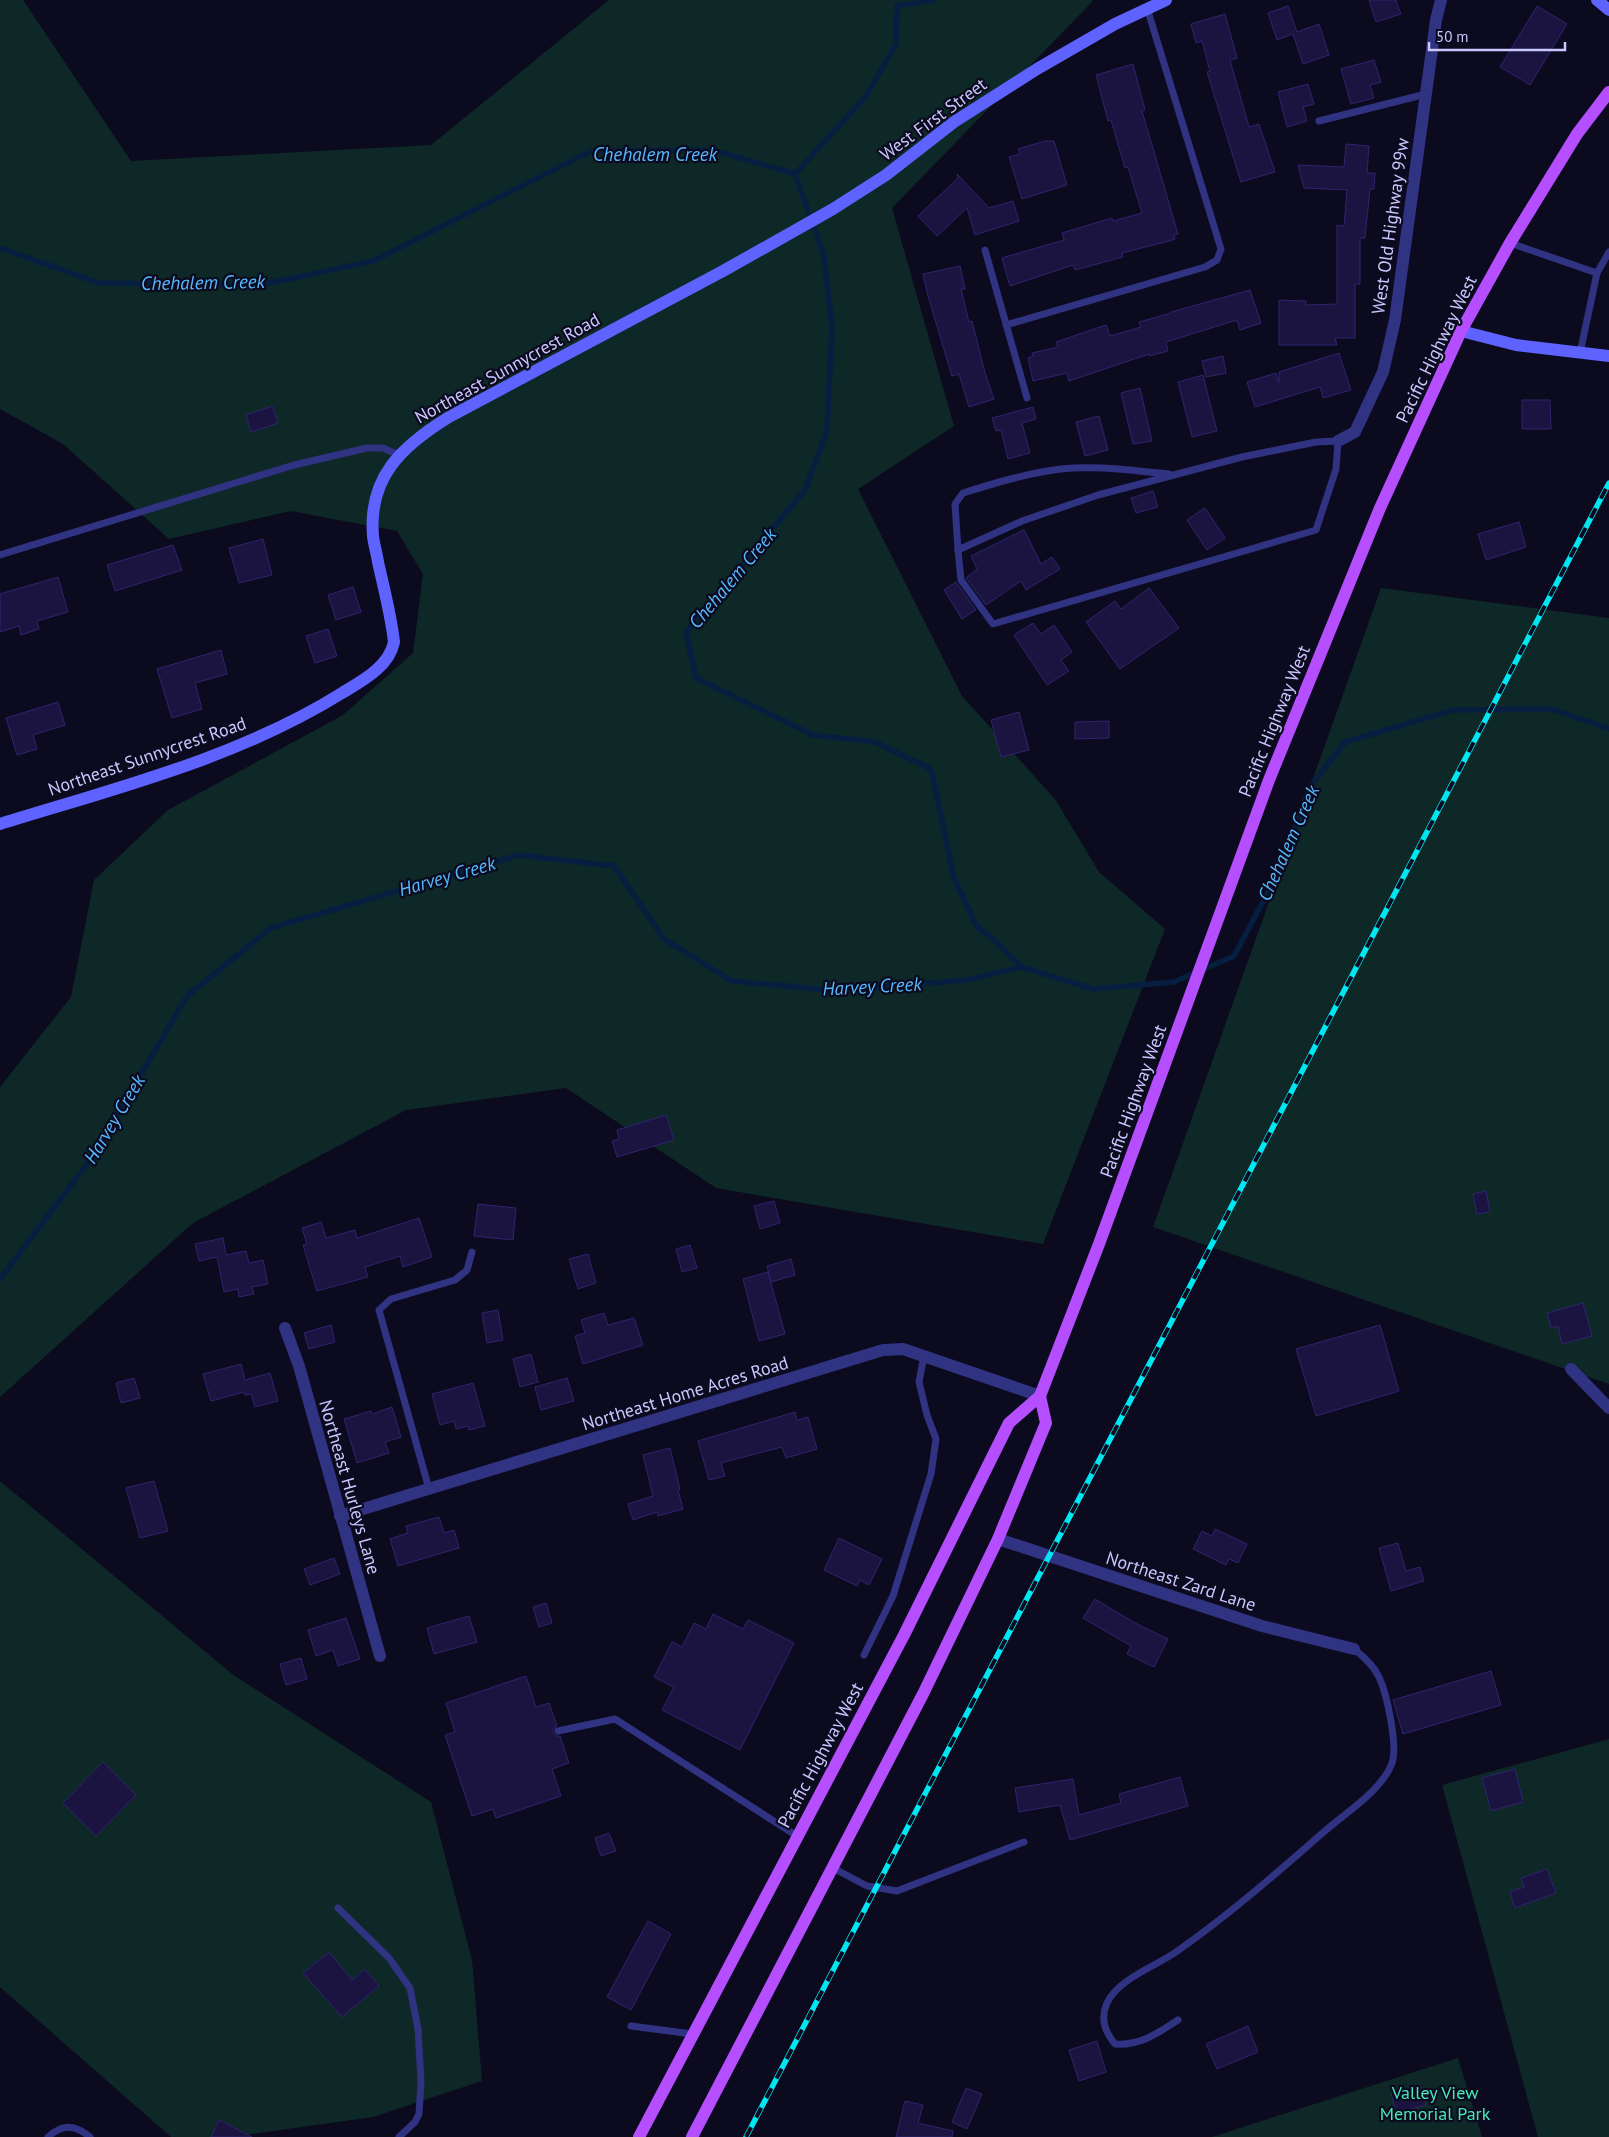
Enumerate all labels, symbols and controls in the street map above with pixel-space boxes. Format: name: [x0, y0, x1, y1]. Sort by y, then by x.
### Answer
scale bar: [1429, 20, 1565, 52]
text: 50 m: [1436, 27, 1469, 46]
street label: West First Street: [875, 73, 991, 165]
street label: West Old Highway 99w: [1366, 136, 1414, 316]
water label: Chehalem Creek: [593, 142, 719, 166]
water label: Chehalem Creek: [141, 269, 267, 295]
street label: Pacific Highway West: [1390, 271, 1482, 427]
street label: Northeast Sunnycrest Road: [410, 308, 604, 428]
water label: Chehalem Creek: [683, 522, 782, 633]
street label: Pacific Highway West: [1233, 642, 1315, 800]
street label: Northeast Sunnycrest Road: [45, 711, 249, 801]
water label: Chehalem Creek: [1252, 780, 1325, 905]
water label: Harvey Creek: [396, 850, 500, 901]
water label: Harvey Creek: [822, 971, 924, 1001]
street label: Pacific Highway West: [1095, 1021, 1171, 1181]
water label: Harvey Creek: [78, 1069, 151, 1168]
street label: Northeast Home Acres Road: [579, 1351, 791, 1435]
street label: Northeast Hurleys Lane: [314, 1397, 386, 1577]
street label: Northeast Zard Lane: [1103, 1546, 1259, 1616]
street label: Pacific Highway West: [772, 1678, 868, 1832]
park label: Valley View Memorial Park: [1380, 2081, 1491, 2125]

